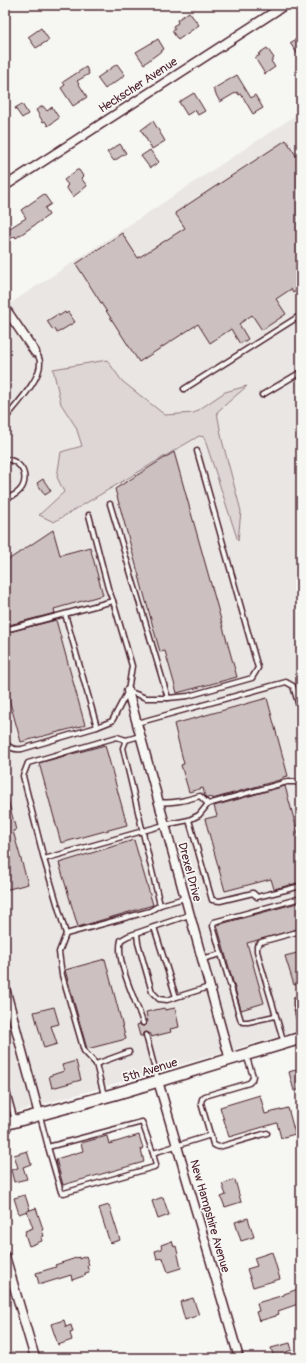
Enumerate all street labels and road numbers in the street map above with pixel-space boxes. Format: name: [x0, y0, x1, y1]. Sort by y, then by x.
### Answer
street label: Heckscher Avenue: [96, 54, 181, 116]
street label: Drexel Drive: [174, 841, 205, 903]
street label: 5th Avenue: [121, 1055, 179, 1086]
street label: New Hampshire Avenue: [186, 1158, 233, 1274]

